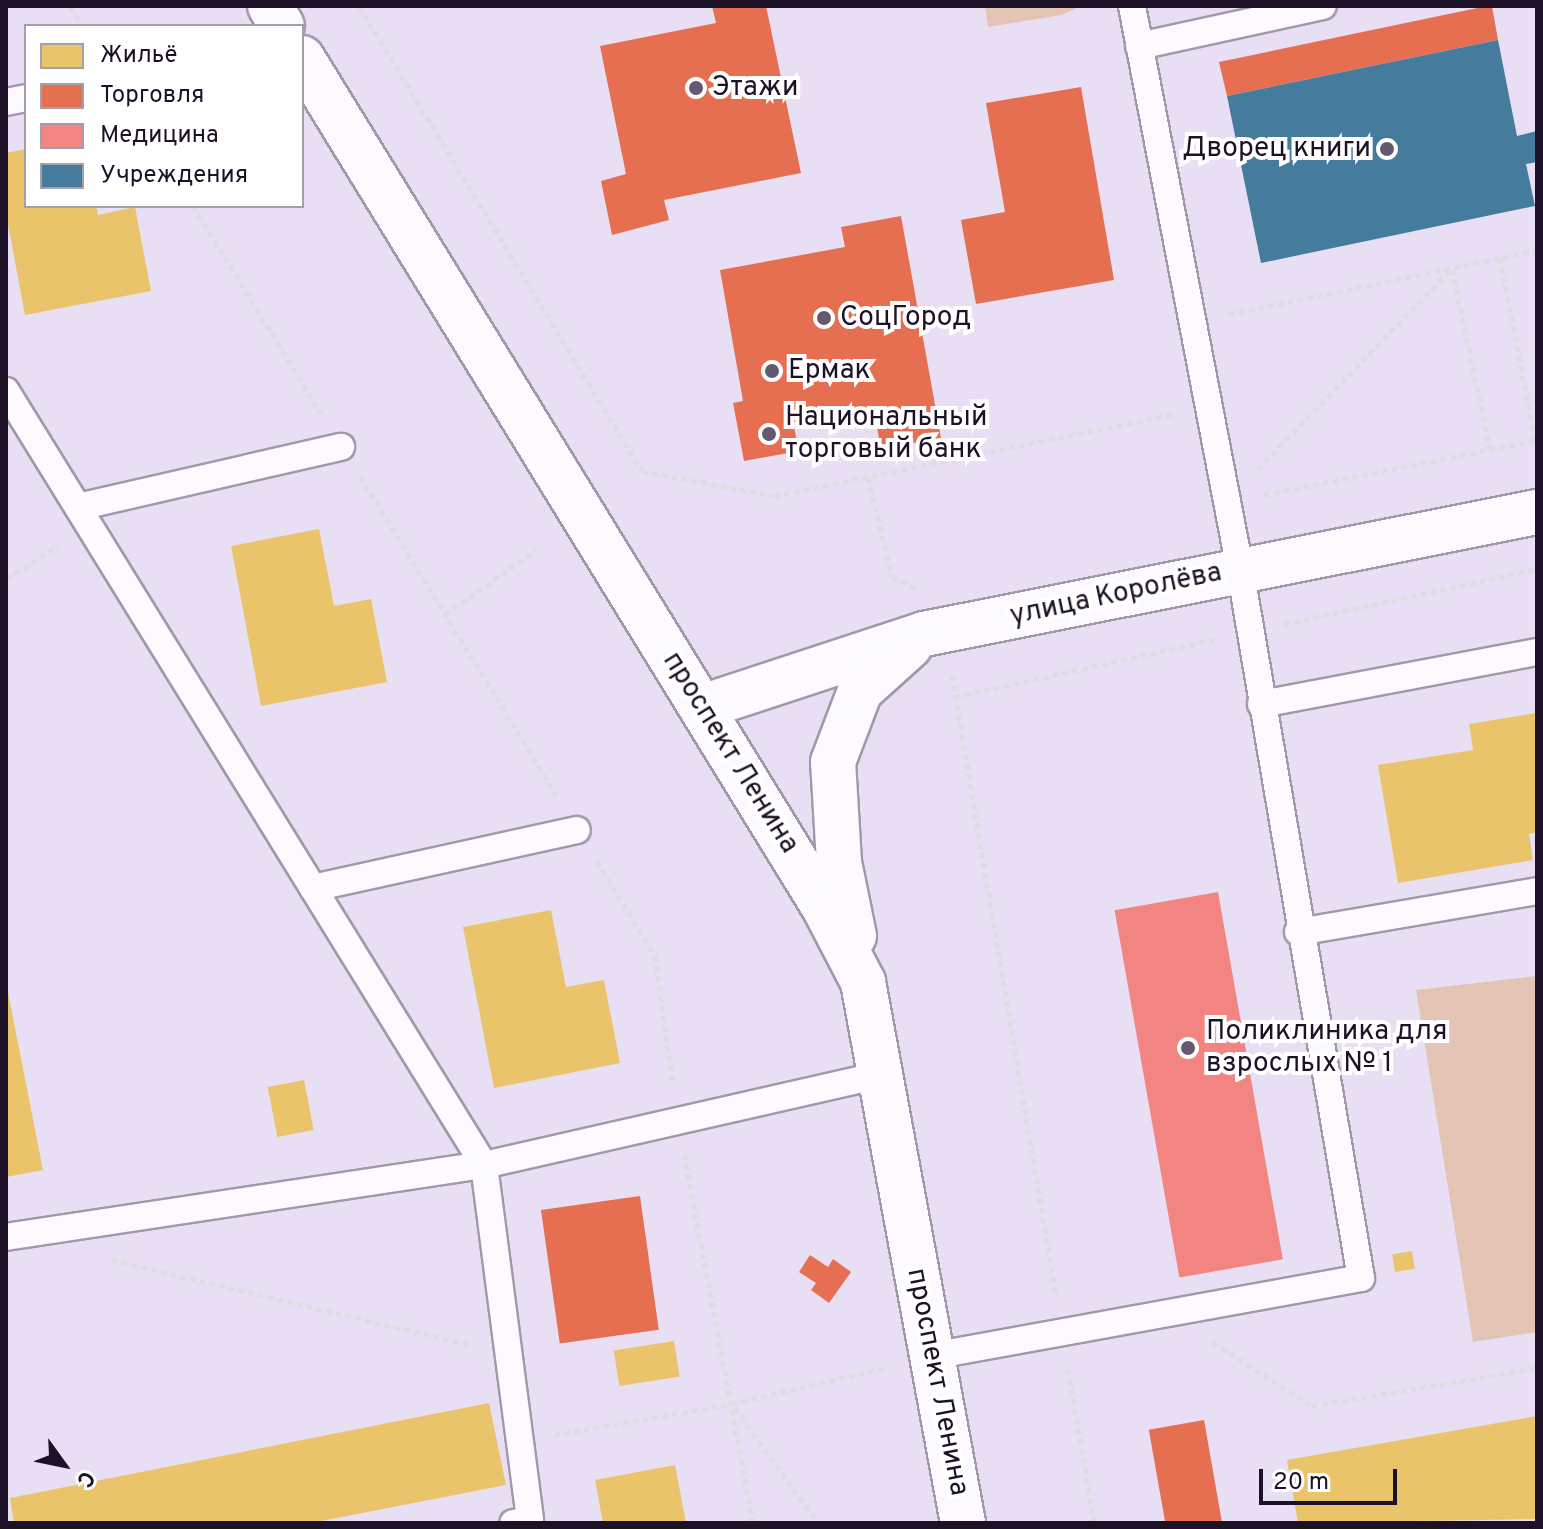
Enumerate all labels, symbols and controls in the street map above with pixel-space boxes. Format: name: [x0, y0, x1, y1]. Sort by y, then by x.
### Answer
legend: [24, 24, 304, 208]
text: Жильё: [100, 41, 177, 71]
place label: Этажи: [712, 71, 798, 105]
marker: Этажи: [687, 79, 705, 97]
text: Торговля: [100, 81, 204, 111]
text: Медицина: [100, 121, 219, 151]
place label: Дворец книги: [1182, 132, 1371, 166]
marker: Дворец книги: [1378, 140, 1396, 158]
text: Учреждения: [100, 161, 248, 191]
place label: СоцГород: [840, 301, 971, 335]
marker: СоцГород: [815, 309, 833, 327]
place label: Ермак: [788, 354, 871, 388]
marker: Ермак: [763, 362, 781, 380]
place label: Национальный торговый банк: [785, 401, 987, 467]
marker: Национальный торговый банк: [760, 425, 778, 443]
street label: улица Королёва: [1007, 556, 1225, 634]
street label: проспект Ленина: [655, 646, 805, 860]
place label: Поликлиника для взрослых № 1: [1206, 1015, 1447, 1081]
marker: Поликлиника для взрослых № 1: [1177, 1037, 1199, 1059]
street label: проспект Ленина: [898, 1265, 976, 1499]
north arrow: [24, 1425, 104, 1505]
scale bar: [1263, 1453, 1401, 1503]
text: С: [69, 1465, 100, 1492]
text: 20 m: [1273, 1468, 1329, 1498]

